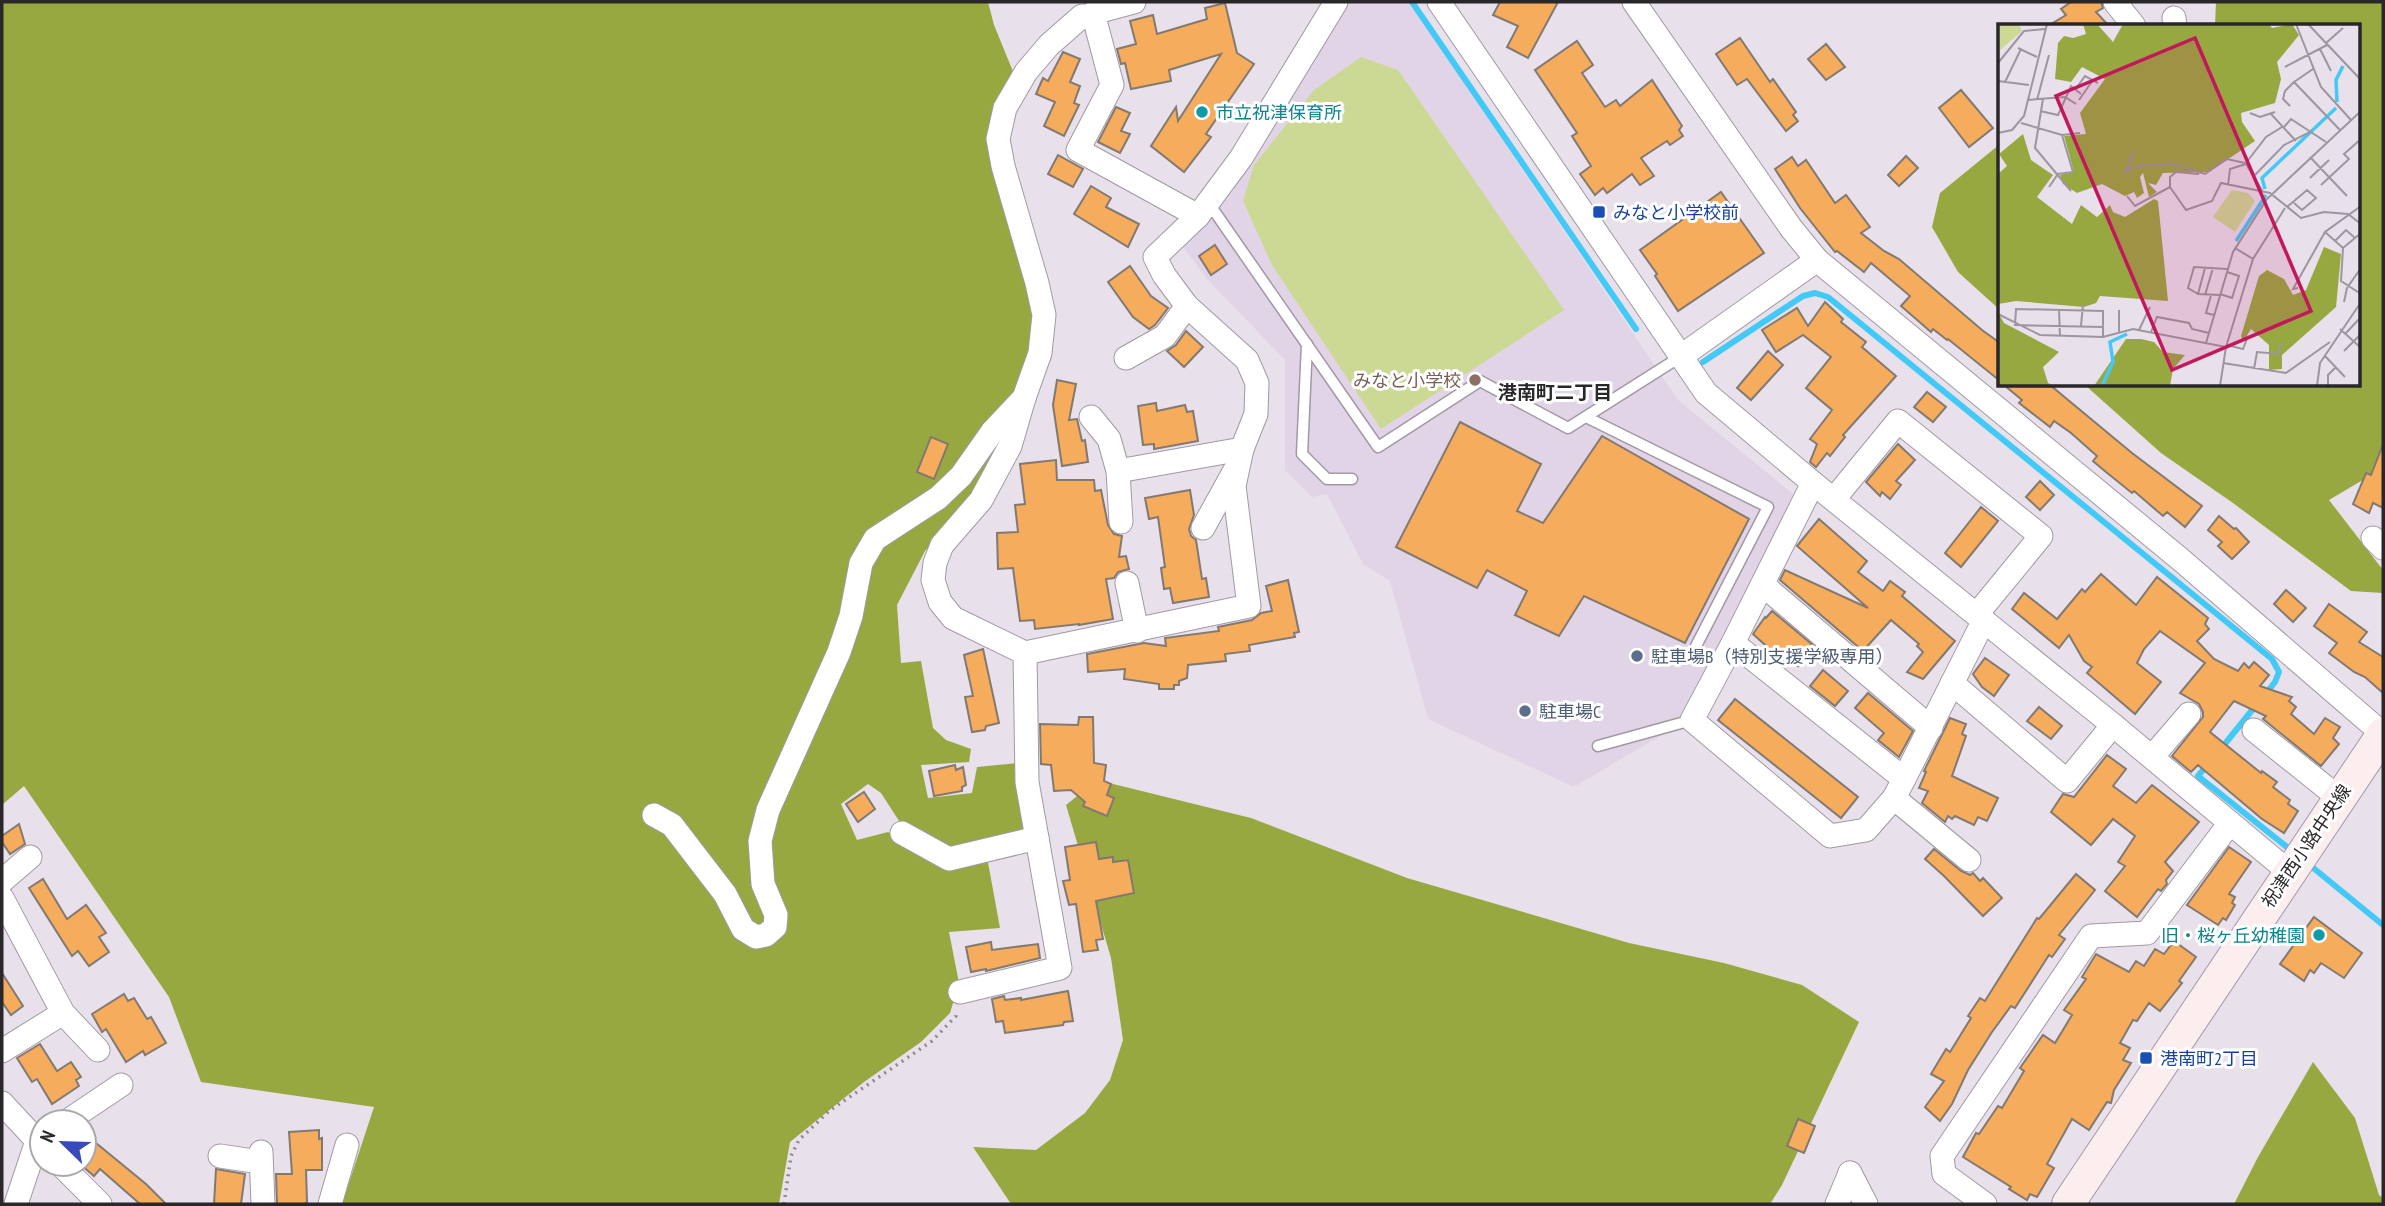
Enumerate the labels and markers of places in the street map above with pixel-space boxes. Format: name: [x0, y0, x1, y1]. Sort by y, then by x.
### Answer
place label: 市立祝津保育所: [1216, 101, 1342, 124]
marker: 市立祝津保育所: [1194, 104, 1210, 120]
place label: みなと小学校前: [1613, 201, 1739, 224]
marker: みなと小学校前: [1591, 204, 1607, 220]
place label: みなと小学校: [1353, 369, 1461, 392]
marker: みなと小学校: [1467, 372, 1483, 388]
place label: 駐車場B（特別支援学級専用）: [1651, 645, 1893, 668]
marker: 駐車場B（特別支援学級専用）: [1629, 648, 1645, 664]
place label: 駐車場C: [1539, 700, 1601, 723]
marker: 駐車場C: [1517, 703, 1533, 719]
place label: 旧・桜ヶ丘幼稚園: [2161, 924, 2305, 947]
marker: 旧・桜ヶ丘幼稚園: [2311, 927, 2327, 943]
place label: 港南町2丁目: [2160, 1047, 2258, 1070]
marker: 港南町2丁目: [2138, 1050, 2154, 1066]

